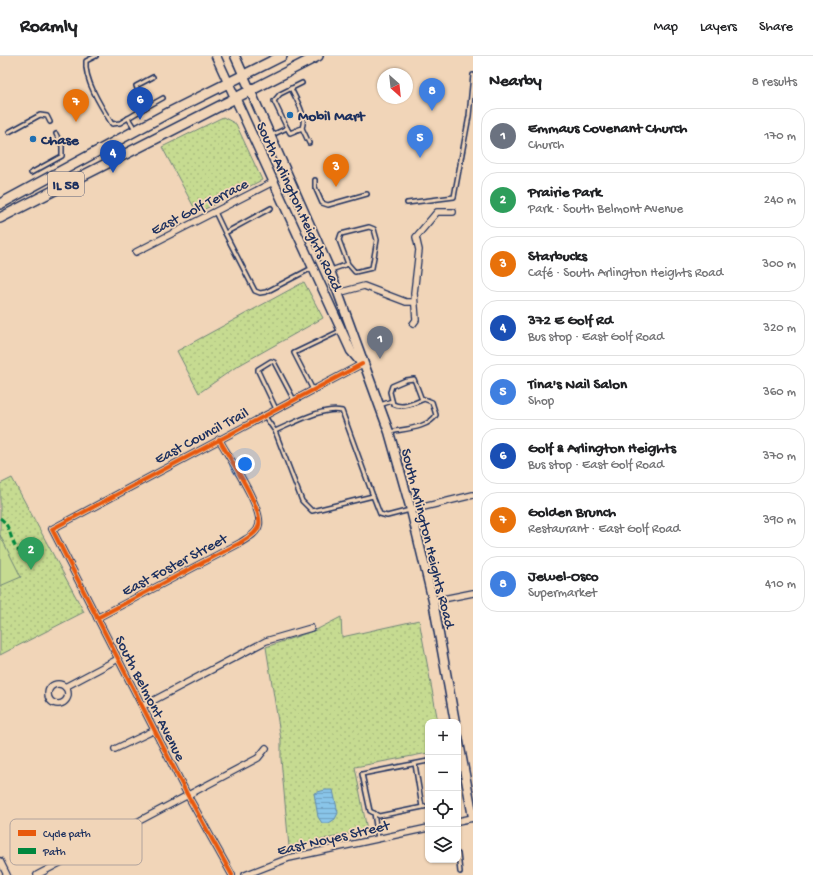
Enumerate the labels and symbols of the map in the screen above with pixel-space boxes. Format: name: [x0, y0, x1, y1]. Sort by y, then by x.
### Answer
north arrow: [377, 68, 413, 104]
pin: 8: [419, 78, 445, 111]
pin: 6: [127, 87, 153, 120]
pin: 7: [63, 89, 89, 122]
place label: Mobil Mart: [298, 108, 366, 126]
marker: Mobil Mart: [285, 110, 295, 120]
street label: South Arlington Heights Road: [251, 119, 346, 295]
pin: 5: [407, 125, 433, 158]
place label: Chase: [40, 132, 80, 150]
marker: Chase: [28, 134, 38, 144]
pin: 4: [100, 140, 126, 173]
pin: 3: [323, 154, 349, 187]
road number: IL 58: [48, 172, 84, 196]
street label: East Golf Terrace: [148, 175, 252, 240]
pin: 1: [367, 326, 393, 359]
street label: East Council Trail: [152, 404, 252, 469]
street label: South Arlington Heights Road: [396, 447, 458, 631]
your location: [235, 454, 255, 474]
street label: East Foster Street: [119, 530, 232, 601]
pin: 2: [18, 537, 44, 570]
street label: South Belmont Avenue: [110, 633, 189, 765]
street label: East Noyes Street: [276, 817, 393, 861]
legend: [10, 819, 142, 865]
text: Cycle path: [43, 829, 91, 841]
text: Path: [42, 847, 66, 859]

